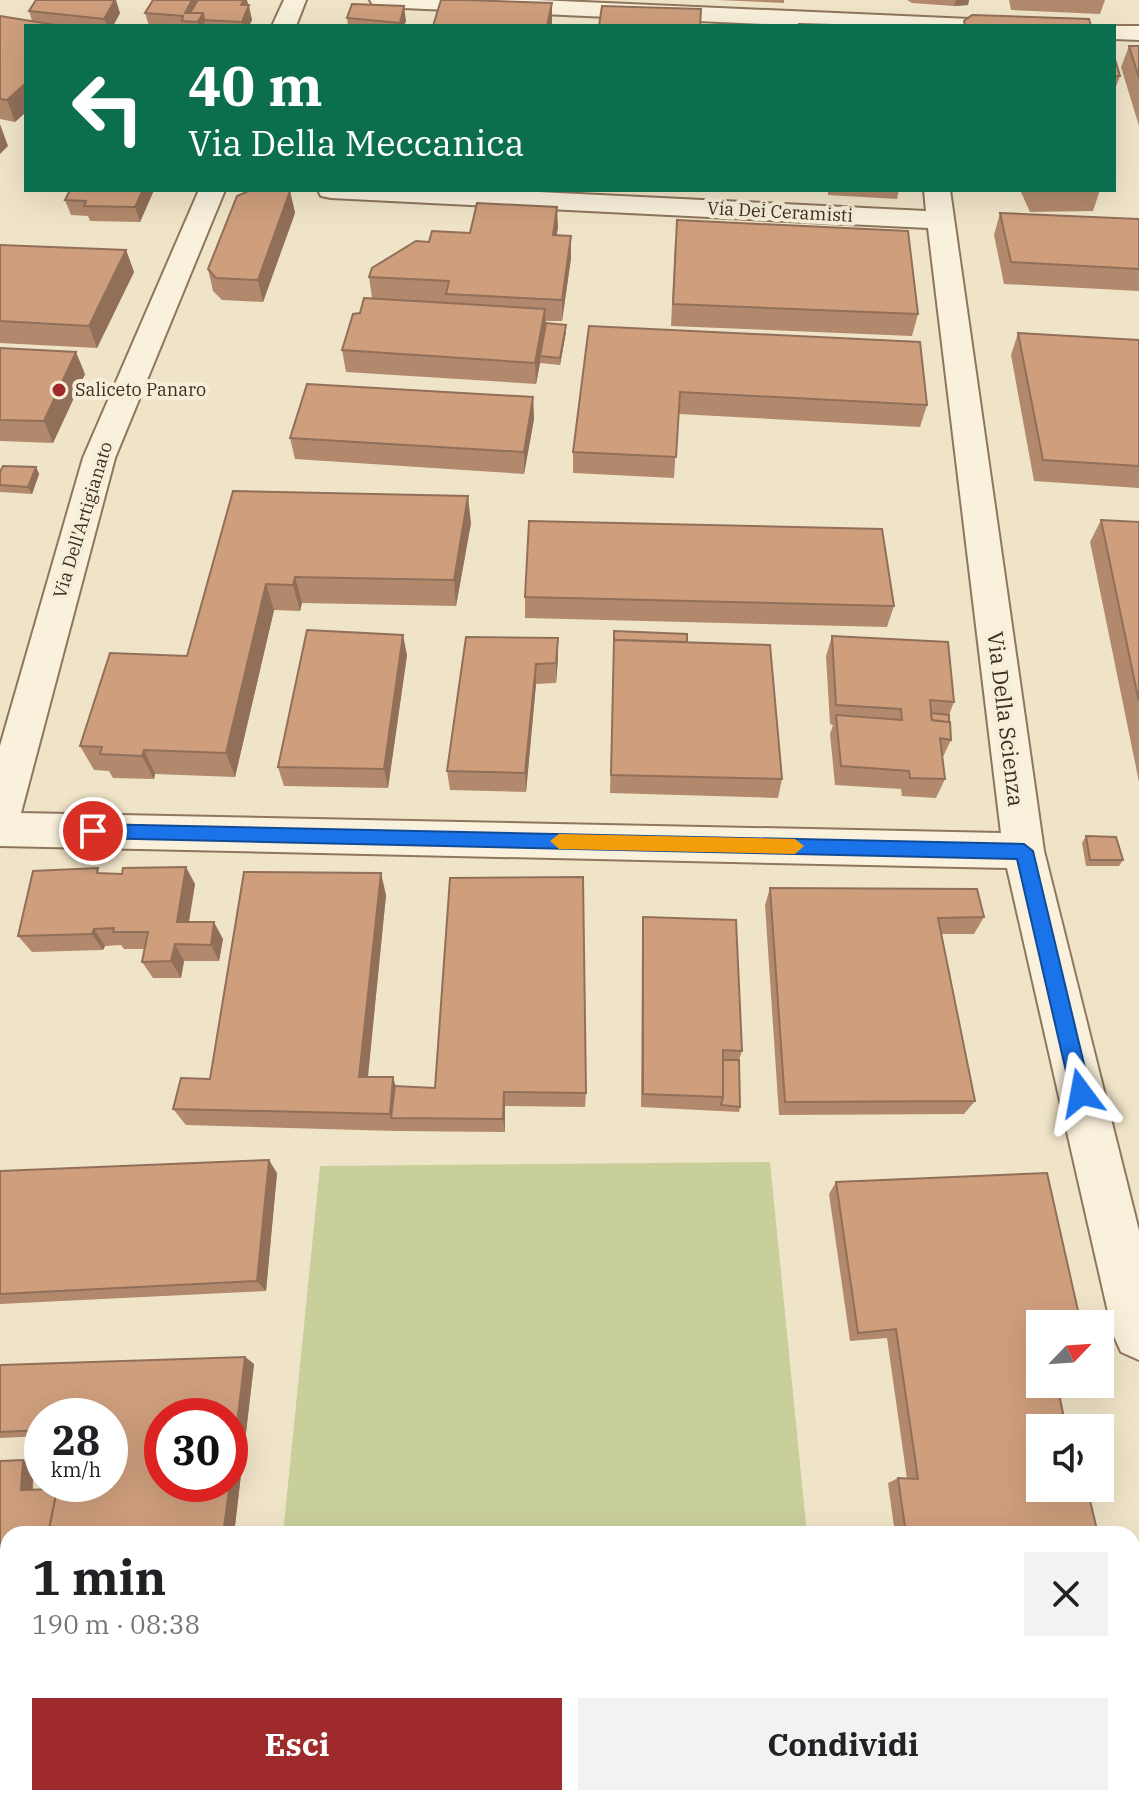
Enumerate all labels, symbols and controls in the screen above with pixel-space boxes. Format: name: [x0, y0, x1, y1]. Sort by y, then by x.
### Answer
text: 40 m: [188, 49, 323, 121]
icon: left: [56, 56, 160, 160]
text: Via Della Meccanica: [188, 119, 524, 166]
street label: Via Dei Ceramisti: [707, 196, 854, 227]
place label: Saliceto Panaro: [75, 378, 206, 401]
marker: Saliceto Panaro: [50, 381, 68, 399]
street label: Via Dell'Artigianato: [48, 439, 117, 601]
street label: Via Della Scienza: [981, 630, 1032, 808]
pin: [59, 797, 127, 865]
icon: arrive: [71, 809, 115, 853]
position arrow: [1039, 1051, 1123, 1135]
north arrow: [1026, 1310, 1114, 1398]
map controls: [1026, 1310, 1114, 1502]
speed limit sign: 30: [144, 1398, 248, 1502]
text: 28: [52, 1414, 100, 1466]
button: sound: [1026, 1414, 1114, 1502]
text: km/h: [51, 1456, 101, 1483]
text: 1 min: [32, 1546, 166, 1608]
button: close: [1024, 1552, 1108, 1636]
text: 190 m · 08:38: [32, 1607, 200, 1641]
button: Esci: [32, 1698, 562, 1790]
button: Condividi: [578, 1698, 1108, 1790]

